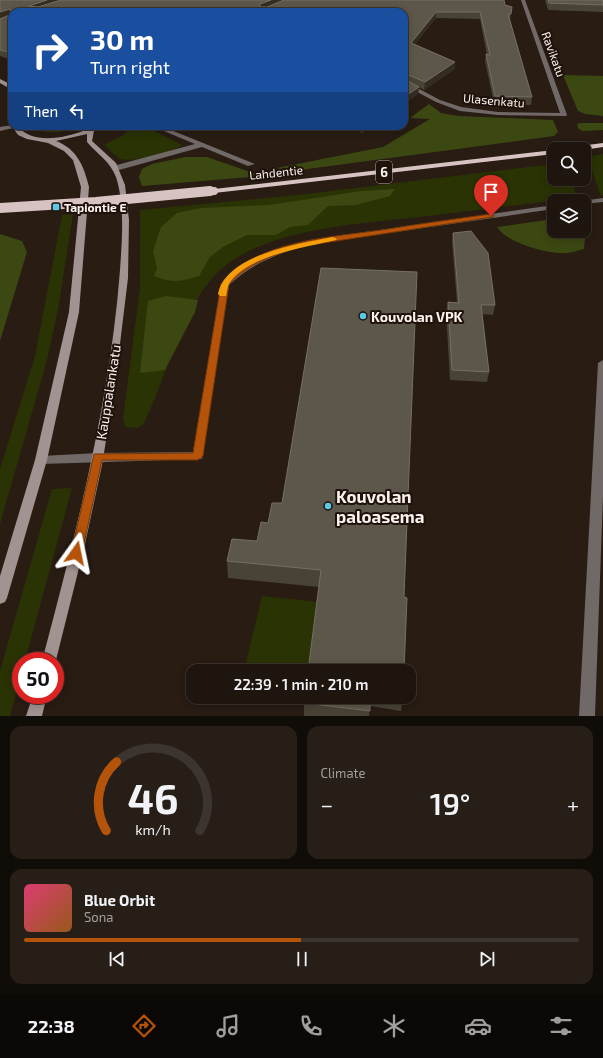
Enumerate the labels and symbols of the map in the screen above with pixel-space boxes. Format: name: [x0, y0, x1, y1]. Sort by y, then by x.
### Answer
street label: Ravikatu: [539, 29, 569, 79]
street label: Ulasenkatu: [463, 90, 525, 110]
road number: 6: [376, 161, 392, 183]
street label: Lahdentie: [248, 162, 304, 182]
pin: [474, 175, 508, 216]
place label: Tapiontie E: [64, 200, 126, 214]
marker: Tapiontie E: [51, 202, 61, 212]
place label: Kouvolan VPK: [371, 308, 463, 325]
marker: Kouvolan VPK: [358, 311, 368, 321]
street label: Kauppalankatu: [92, 343, 124, 441]
place label: Kouvolan paloasema: [336, 486, 424, 526]
marker: Kouvolan paloasema: [323, 501, 333, 511]
position arrow: [55, 532, 97, 574]
speed limit sign: 50: [12, 652, 64, 704]

